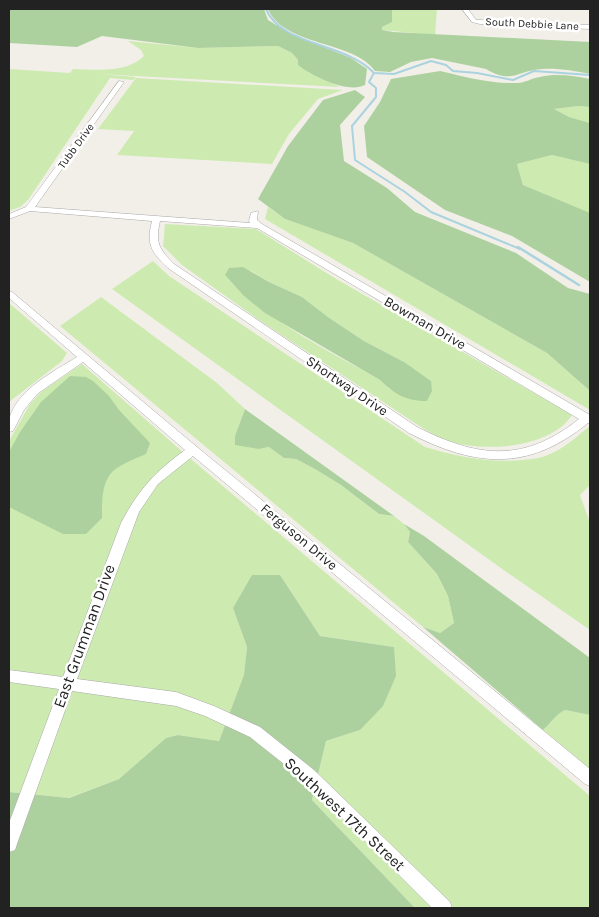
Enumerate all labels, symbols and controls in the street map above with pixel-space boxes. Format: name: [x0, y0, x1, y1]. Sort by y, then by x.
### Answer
street label: South Debbie Lane: [485, 15, 579, 33]
street label: Tubb Drive: [55, 121, 97, 171]
street label: Bowman Drive: [381, 293, 469, 353]
street label: Shortway Drive: [303, 352, 391, 420]
street label: Ferguson Drive: [257, 500, 341, 574]
street label: East Grumman Drive: [49, 562, 119, 710]
street label: Southwest 17th Street: [281, 753, 409, 875]

